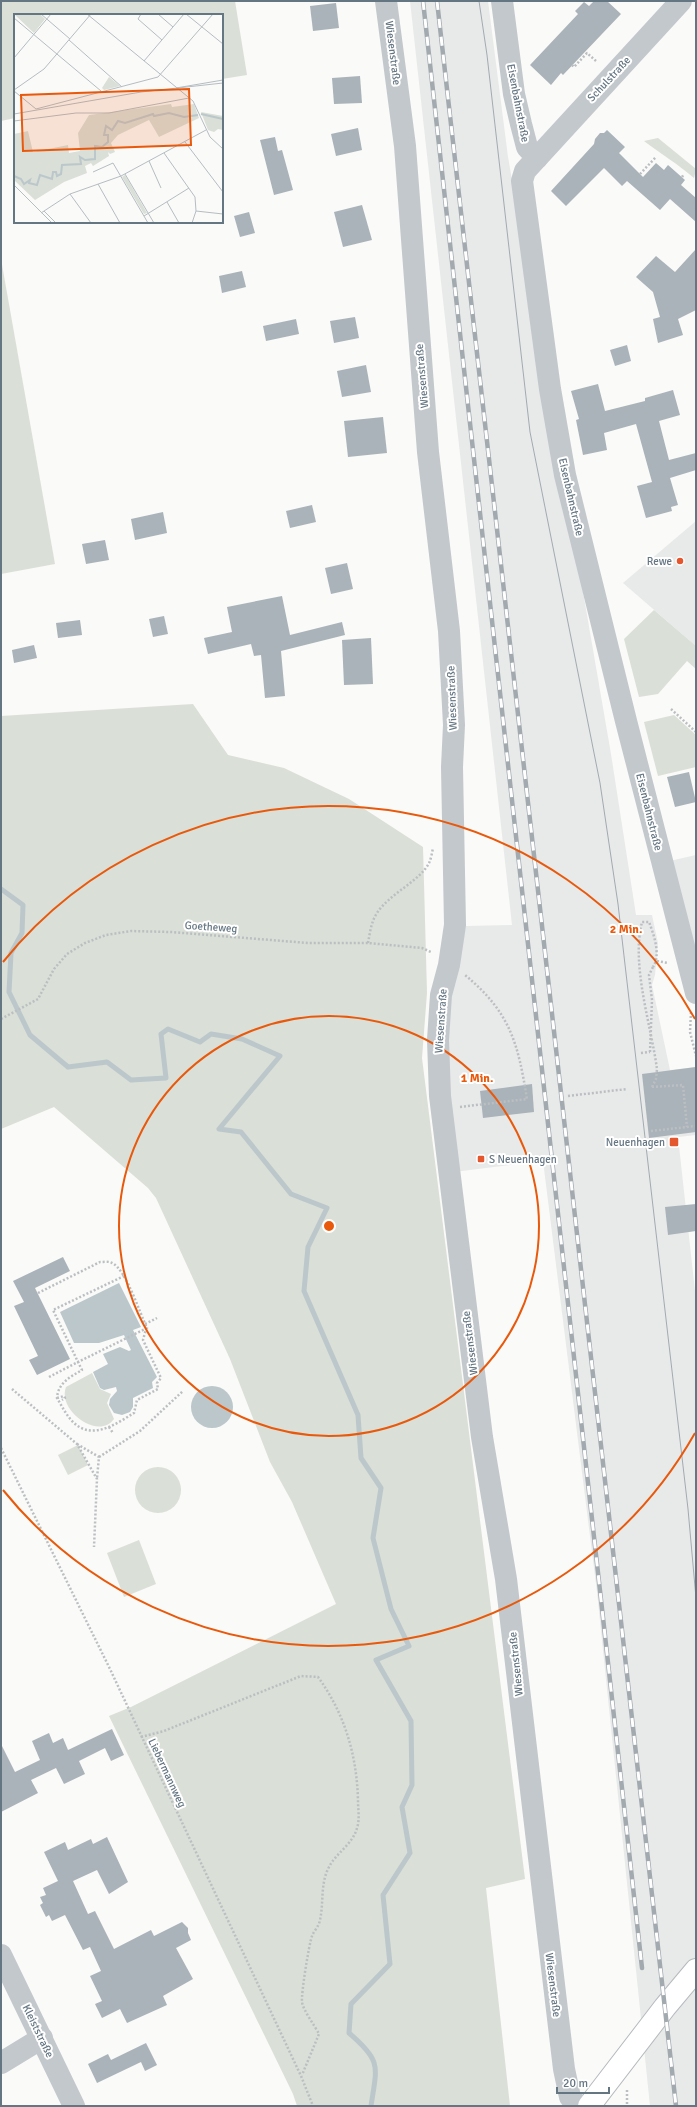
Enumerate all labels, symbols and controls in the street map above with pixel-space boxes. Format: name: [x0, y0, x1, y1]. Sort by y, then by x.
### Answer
inset map: [14, 14, 223, 223]
street label: Wiesenstraße: [383, 20, 403, 86]
street label: Schulstraße: [585, 54, 633, 104]
street label: Eisenbahnstraße: [504, 63, 532, 143]
street label: Wiesenstraße: [413, 343, 431, 409]
street label: Eisenbahnstraße: [556, 457, 586, 537]
place label: Rewe: [647, 555, 672, 568]
marker: Rewe: [675, 556, 685, 566]
street label: Wiesenstraße: [444, 665, 460, 731]
street label: Eisenbahnstraße: [633, 772, 665, 852]
street label: Goetheweg: [184, 919, 238, 935]
text: 2 Min.: [610, 922, 642, 937]
street label: Wiesenstraße: [432, 988, 450, 1054]
text: 1 Min.: [461, 1071, 493, 1086]
place label: Neuenhagen: [606, 1136, 665, 1149]
marker: Neuenhagen: [668, 1136, 680, 1148]
place label: S Neuenhagen: [489, 1153, 557, 1166]
marker: S Neuenhagen: [476, 1154, 486, 1164]
centre of rings: [322, 1219, 336, 1233]
street label: Wiesenstraße: [460, 1310, 480, 1376]
street label: Wiesenstraße: [506, 1631, 526, 1697]
street label: Liebermannweg: [145, 1736, 189, 1810]
street label: Wiesenstraße: [543, 1952, 563, 2018]
street label: Kleiststraße: [20, 2002, 56, 2060]
scale bar: [557, 2069, 609, 2095]
text: 20 m: [563, 2076, 588, 2091]

